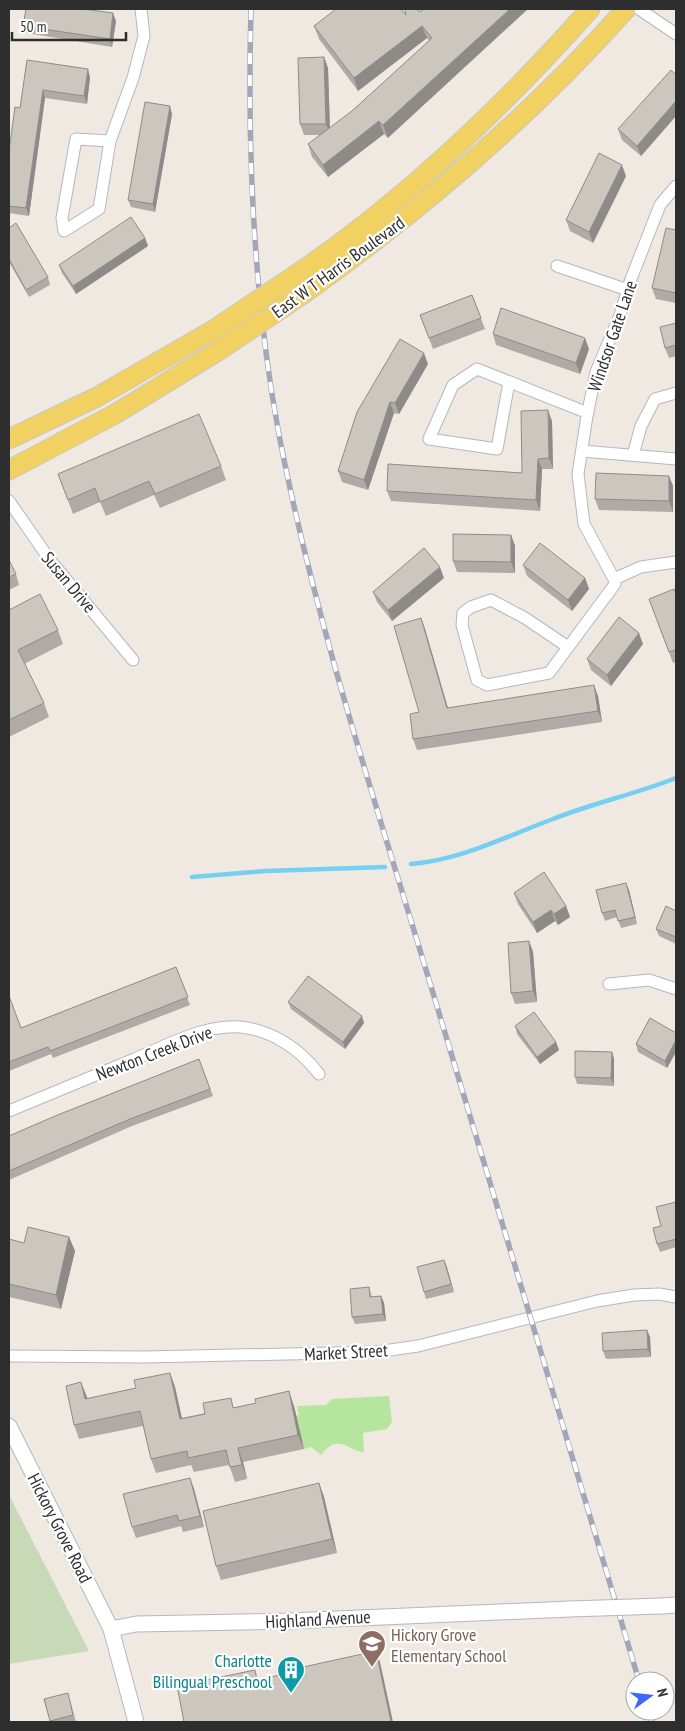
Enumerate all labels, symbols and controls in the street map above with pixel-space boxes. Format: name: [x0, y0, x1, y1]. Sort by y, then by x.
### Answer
scale bar: [12, 10, 126, 42]
text: 50 m: [20, 17, 46, 36]
street label: East W T Harris Boulevard: [267, 211, 409, 323]
street label: Windsor Gate Lane: [582, 277, 642, 395]
street label: Susan Drive: [37, 547, 101, 617]
street label: Newton Creek Drive: [93, 1020, 215, 1086]
street label: Market Street: [304, 1338, 389, 1366]
street label: Hickory Grove Road: [23, 1469, 97, 1587]
street label: Highland Avenue: [265, 1605, 371, 1633]
place label: Hickory Grove Elementary School: [391, 1623, 507, 1667]
school or university icon: Hickory Grove Elementary School: [357, 1629, 387, 1668]
place label: Charlotte Bilingual Preschool: [153, 1649, 273, 1693]
building icon: Charlotte Bilingual Preschool: [276, 1655, 306, 1694]
north arrow: [625, 1671, 675, 1721]
text: N: [653, 1687, 672, 1699]

